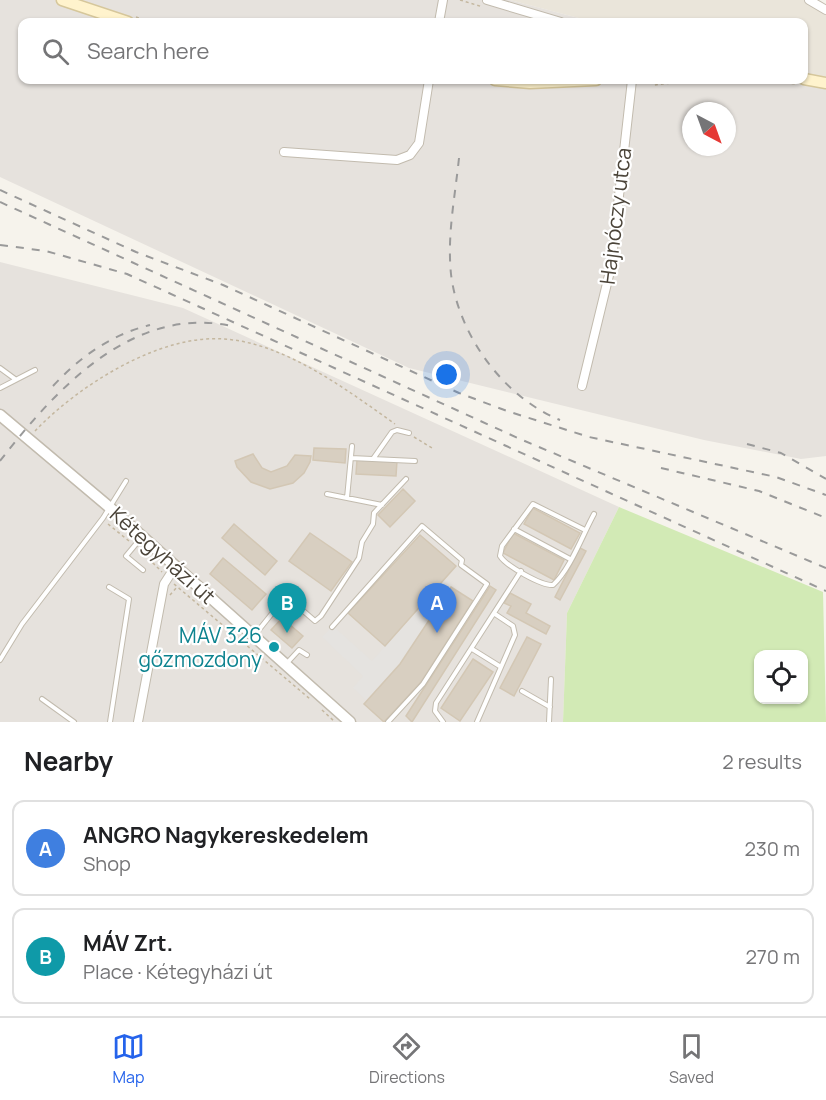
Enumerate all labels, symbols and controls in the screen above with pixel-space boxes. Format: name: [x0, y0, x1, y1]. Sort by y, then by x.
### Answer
search box: [18, 18, 808, 84]
icon: search: [39, 35, 72, 68]
text: Search here: [87, 36, 209, 66]
north arrow: [682, 102, 736, 156]
street label: Hajnóczy utca: [593, 146, 637, 286]
your location: [432, 360, 461, 389]
street label: Kétegyházi út: [104, 500, 222, 610]
pin: B: [268, 584, 306, 633]
pin: A: [418, 584, 456, 633]
place label: MÁV 326 gőzmozdony: [138, 621, 262, 673]
marker: MÁV 326 gőzmozdony: [267, 640, 281, 654]
map controls: [754, 650, 808, 704]
button: locate: [754, 650, 808, 704]
text: Nearby: [24, 743, 113, 779]
text: 2 results: [722, 748, 802, 775]
text: ANGRO Nagykereskedelem: [83, 820, 369, 850]
text: A: [39, 835, 52, 862]
text: 230 m: [744, 835, 800, 862]
text: Shop: [83, 850, 131, 877]
text: MÁV Zrt.: [83, 928, 173, 958]
text: B: [39, 943, 52, 970]
text: 270 m: [745, 943, 800, 970]
text: Place · Kétegyházi út: [83, 958, 273, 985]
tab: Map: [112, 1030, 145, 1088]
tab: Directions: [369, 1030, 445, 1088]
tab: Saved: [669, 1030, 714, 1088]

